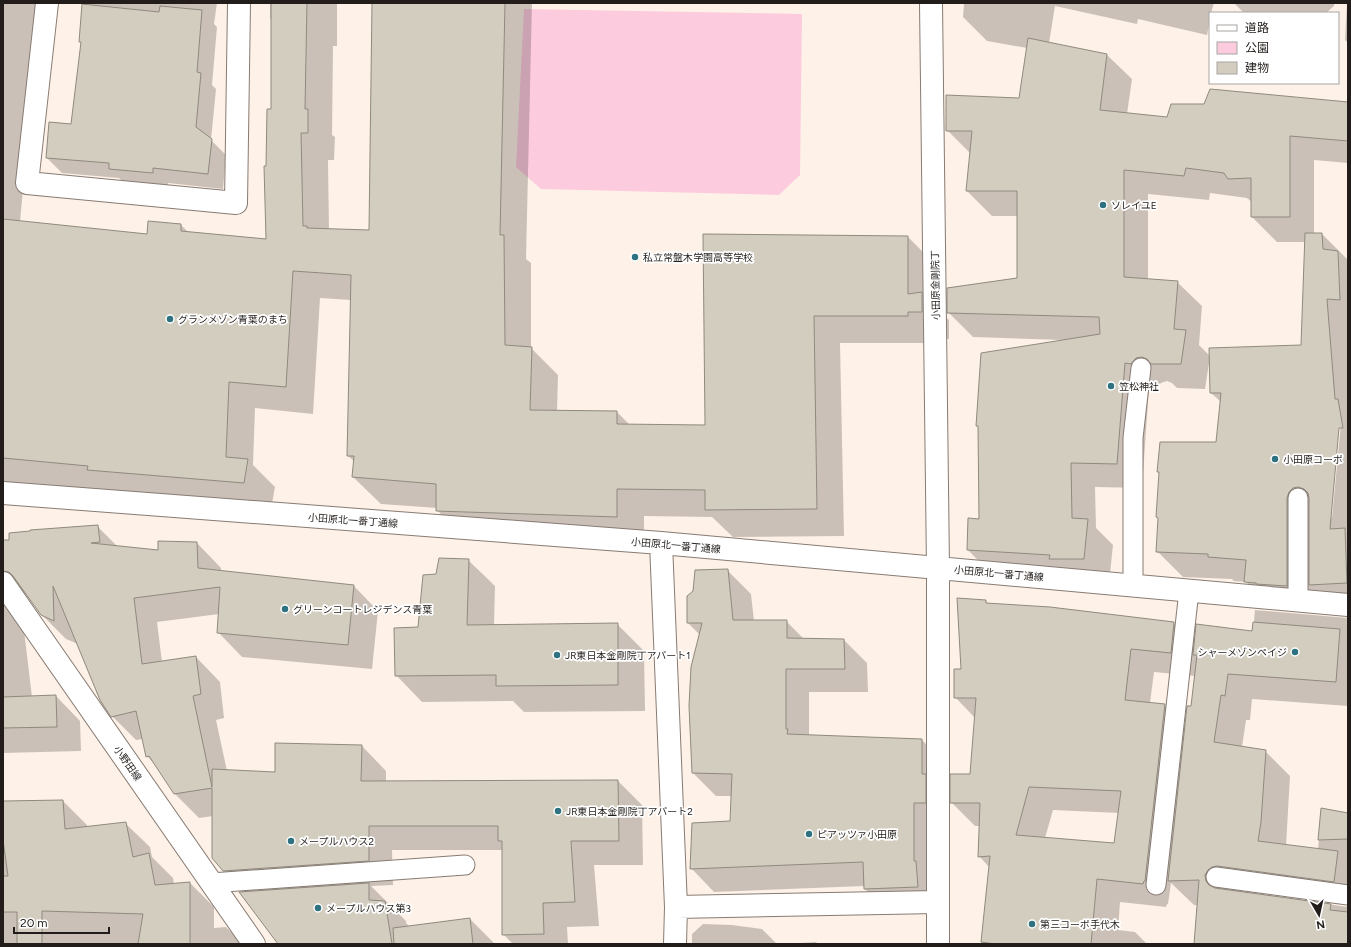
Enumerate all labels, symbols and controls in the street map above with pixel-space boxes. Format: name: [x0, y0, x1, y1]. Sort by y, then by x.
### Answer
legend: [1209, 12, 1339, 84]
text: 道路: [1245, 21, 1269, 35]
text: 公園: [1245, 41, 1269, 55]
text: 建物: [1245, 61, 1269, 75]
place label: ソレイユE: [1111, 199, 1157, 212]
marker: ソレイユE: [1098, 200, 1108, 210]
street label: 小田原金剛院丁: [928, 250, 943, 320]
place label: 私立常盤木学園高等学校: [643, 251, 753, 264]
marker: 私立常盤木学園高等学校: [630, 252, 640, 262]
place label: グランメゾン青葉のまち: [178, 313, 288, 326]
marker: グランメゾン青葉のまち: [165, 314, 175, 324]
place label: 笠松神社: [1119, 380, 1159, 393]
marker: 笠松神社: [1106, 381, 1116, 391]
place label: 小田原コーポ: [1283, 453, 1343, 466]
marker: 小田原コーポ: [1270, 454, 1280, 464]
street label: 小田原北一番丁通線: [308, 511, 398, 530]
street label: 小田原北一番丁通線: [631, 535, 721, 556]
street label: 小田原北一番丁通線: [954, 563, 1044, 584]
place label: グリーンコートレジデンス青葉: [293, 603, 432, 616]
marker: グリーンコートレジデンス青葉: [280, 604, 290, 614]
place label: シャーメゾンペイジ: [1197, 646, 1287, 659]
marker: シャーメゾンペイジ: [1290, 647, 1300, 657]
place label: JR東日本金剛院丁アパート1: [565, 649, 690, 662]
marker: JR東日本金剛院丁アパート1: [552, 650, 562, 660]
street label: 小野田線: [111, 743, 144, 783]
place label: JR東日本金剛院丁アパート2: [566, 805, 693, 818]
marker: JR東日本金剛院丁アパート2: [553, 806, 563, 816]
place label: ピアッツァ小田原: [817, 828, 897, 841]
marker: ピアッツァ小田原: [804, 829, 814, 839]
place label: メープルハウス2: [299, 835, 374, 848]
marker: メープルハウス2: [286, 836, 296, 846]
north arrow: [1299, 895, 1339, 935]
place label: メープルハウス第3: [326, 902, 411, 915]
marker: メープルハウス第3: [313, 903, 323, 913]
scale bar: [14, 909, 109, 935]
text: 20 m: [20, 916, 48, 930]
text: N: [1315, 917, 1326, 931]
place label: 第三コーポ手代木: [1040, 918, 1120, 931]
marker: 第三コーポ手代木: [1027, 919, 1037, 929]

